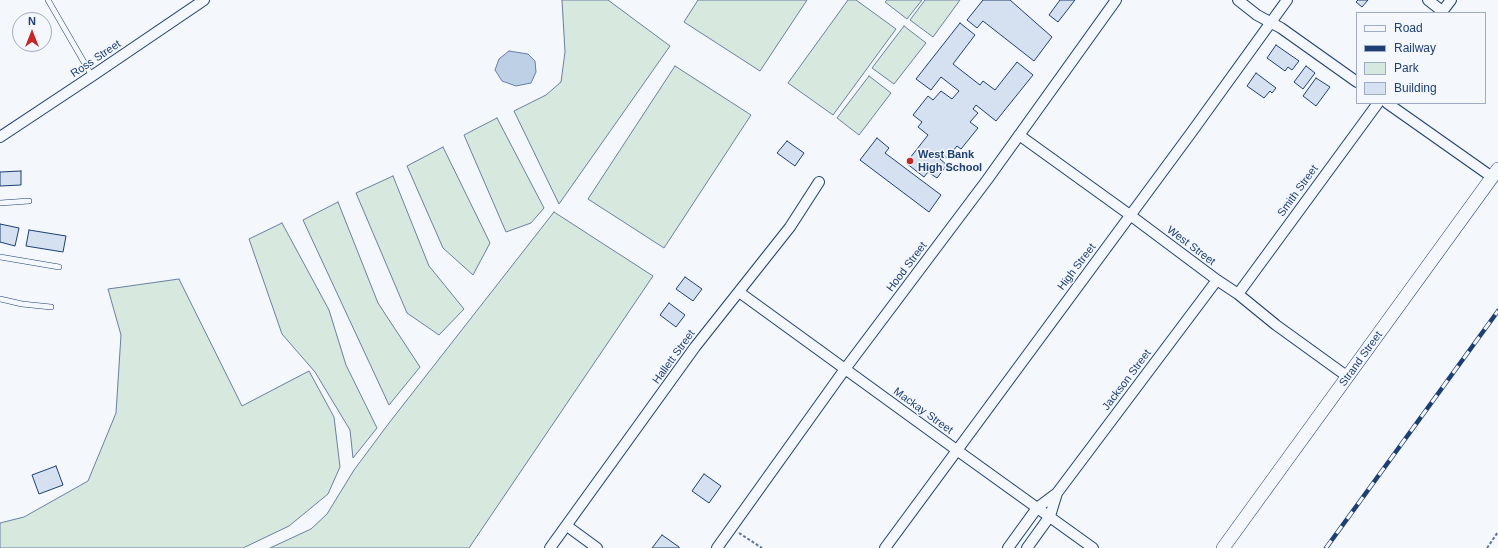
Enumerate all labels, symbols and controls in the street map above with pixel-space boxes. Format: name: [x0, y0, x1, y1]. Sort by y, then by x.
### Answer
north arrow: [12, 12, 52, 52]
legend: [1356, 12, 1486, 104]
text: N: [28, 15, 36, 27]
text: Road: [1394, 21, 1423, 35]
street label: Ross Street: [68, 37, 124, 81]
text: Railway: [1394, 41, 1436, 55]
text: Park: [1394, 61, 1419, 75]
text: Building: [1394, 81, 1437, 95]
place label: West Bank High School: [918, 148, 982, 174]
marker: West Bank High School: [905, 156, 915, 166]
street label: Smith Street: [1275, 163, 1321, 219]
street label: West Street: [1164, 223, 1218, 269]
street label: Hood Street: [884, 240, 930, 294]
street label: High Street: [1055, 241, 1099, 293]
street label: Hallett Street: [650, 327, 698, 387]
street label: Strand Street: [1337, 329, 1385, 389]
street label: Jackson Street: [1100, 347, 1154, 413]
street label: Mackay Street: [891, 385, 955, 437]

